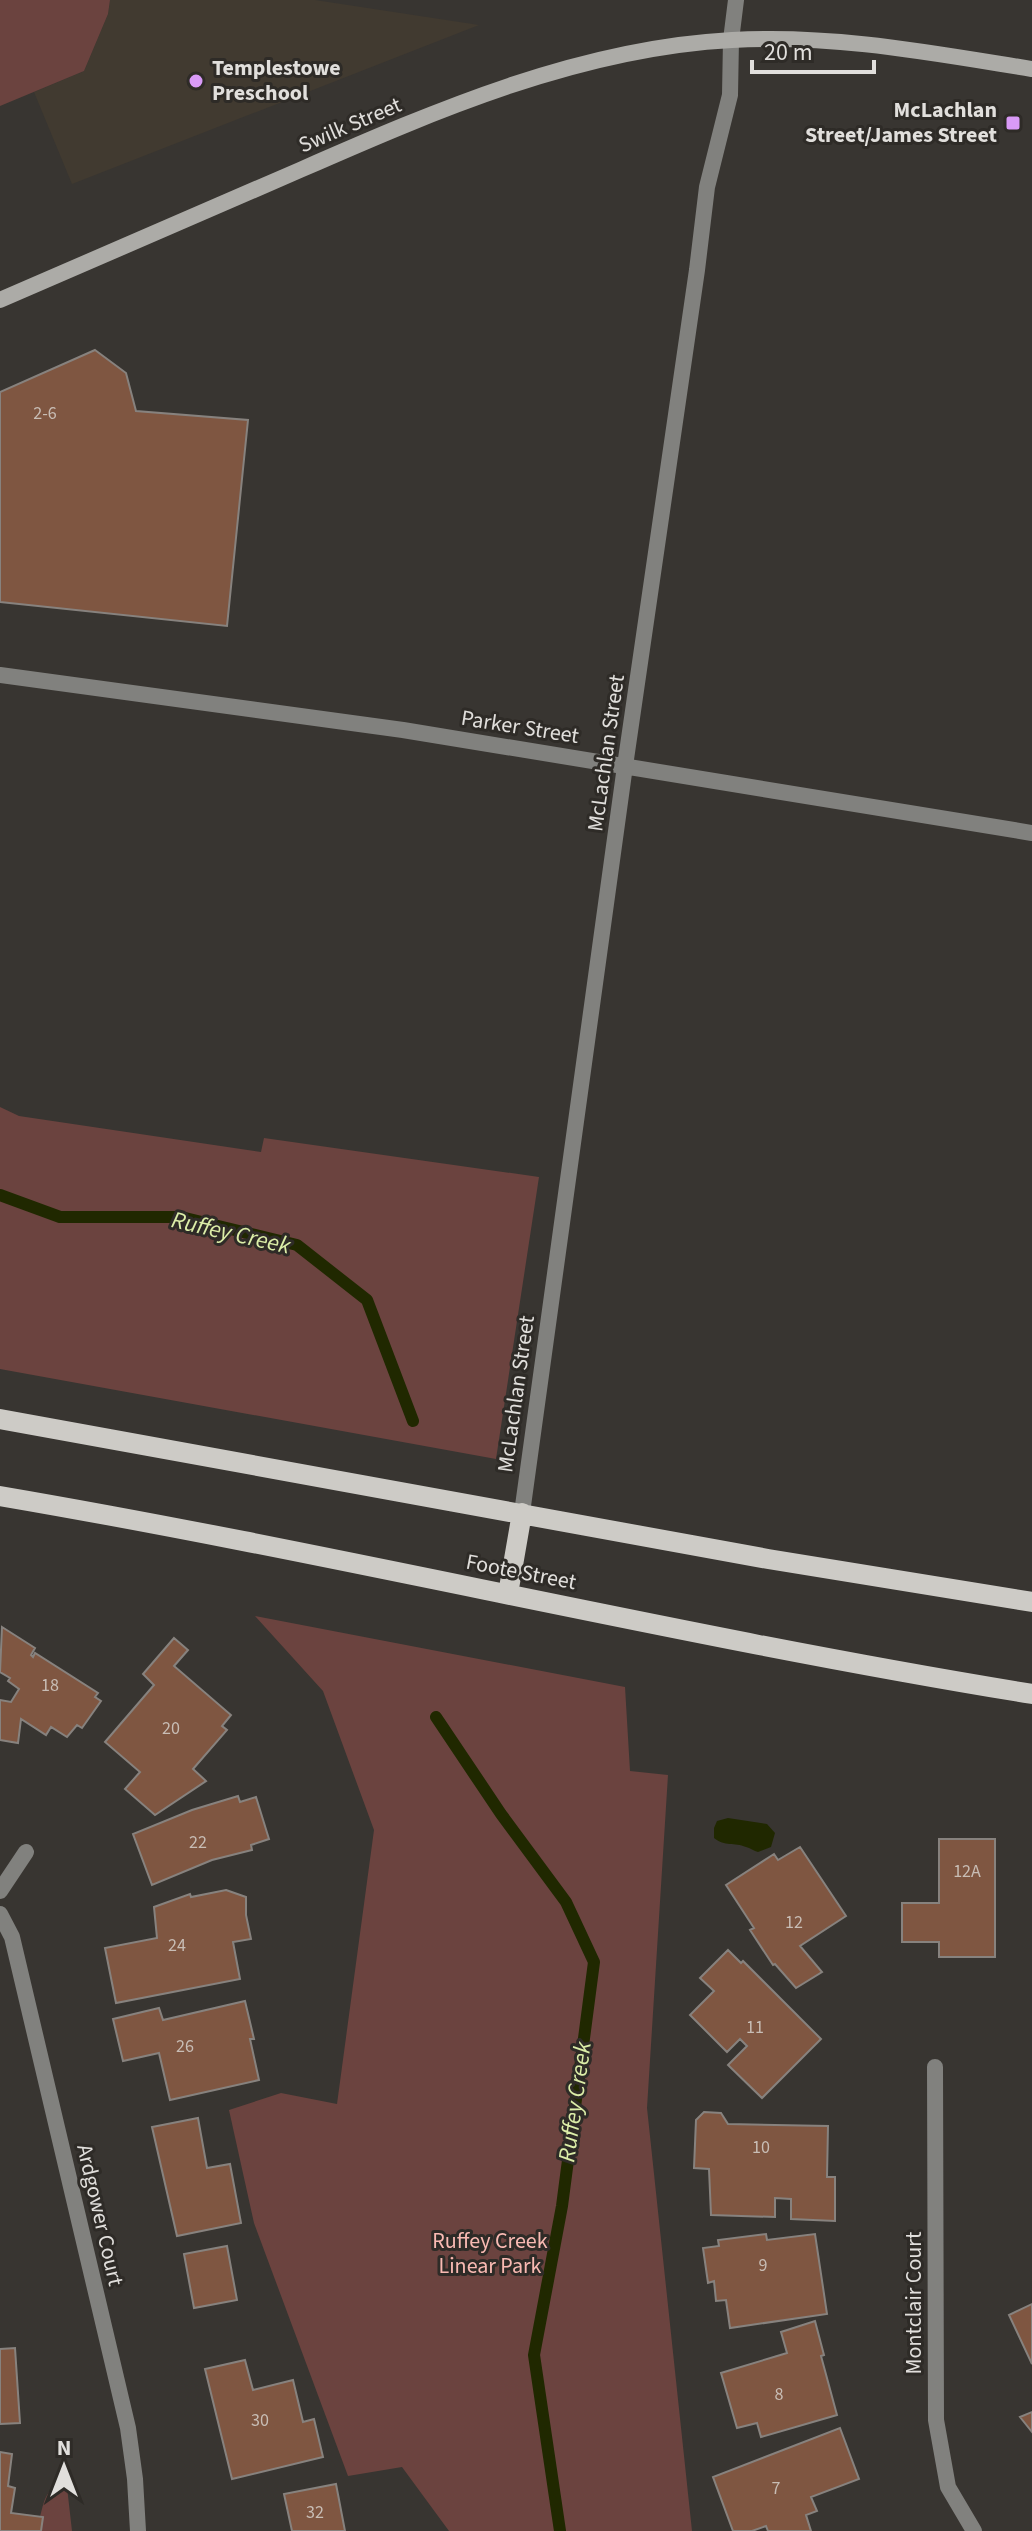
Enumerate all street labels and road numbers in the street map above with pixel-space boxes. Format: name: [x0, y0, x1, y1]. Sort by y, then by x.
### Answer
street label: Swilk Street: [294, 89, 407, 161]
street label: McLachlan Street: [579, 672, 633, 833]
street label: Parker Street: [459, 702, 582, 752]
street label: McLachlan Street: [489, 1313, 543, 1474]
street label: Foote Street: [463, 1546, 579, 1598]
street label: Ardgower Court: [68, 2141, 132, 2289]
street label: Montclair Court: [898, 2231, 930, 2374]

